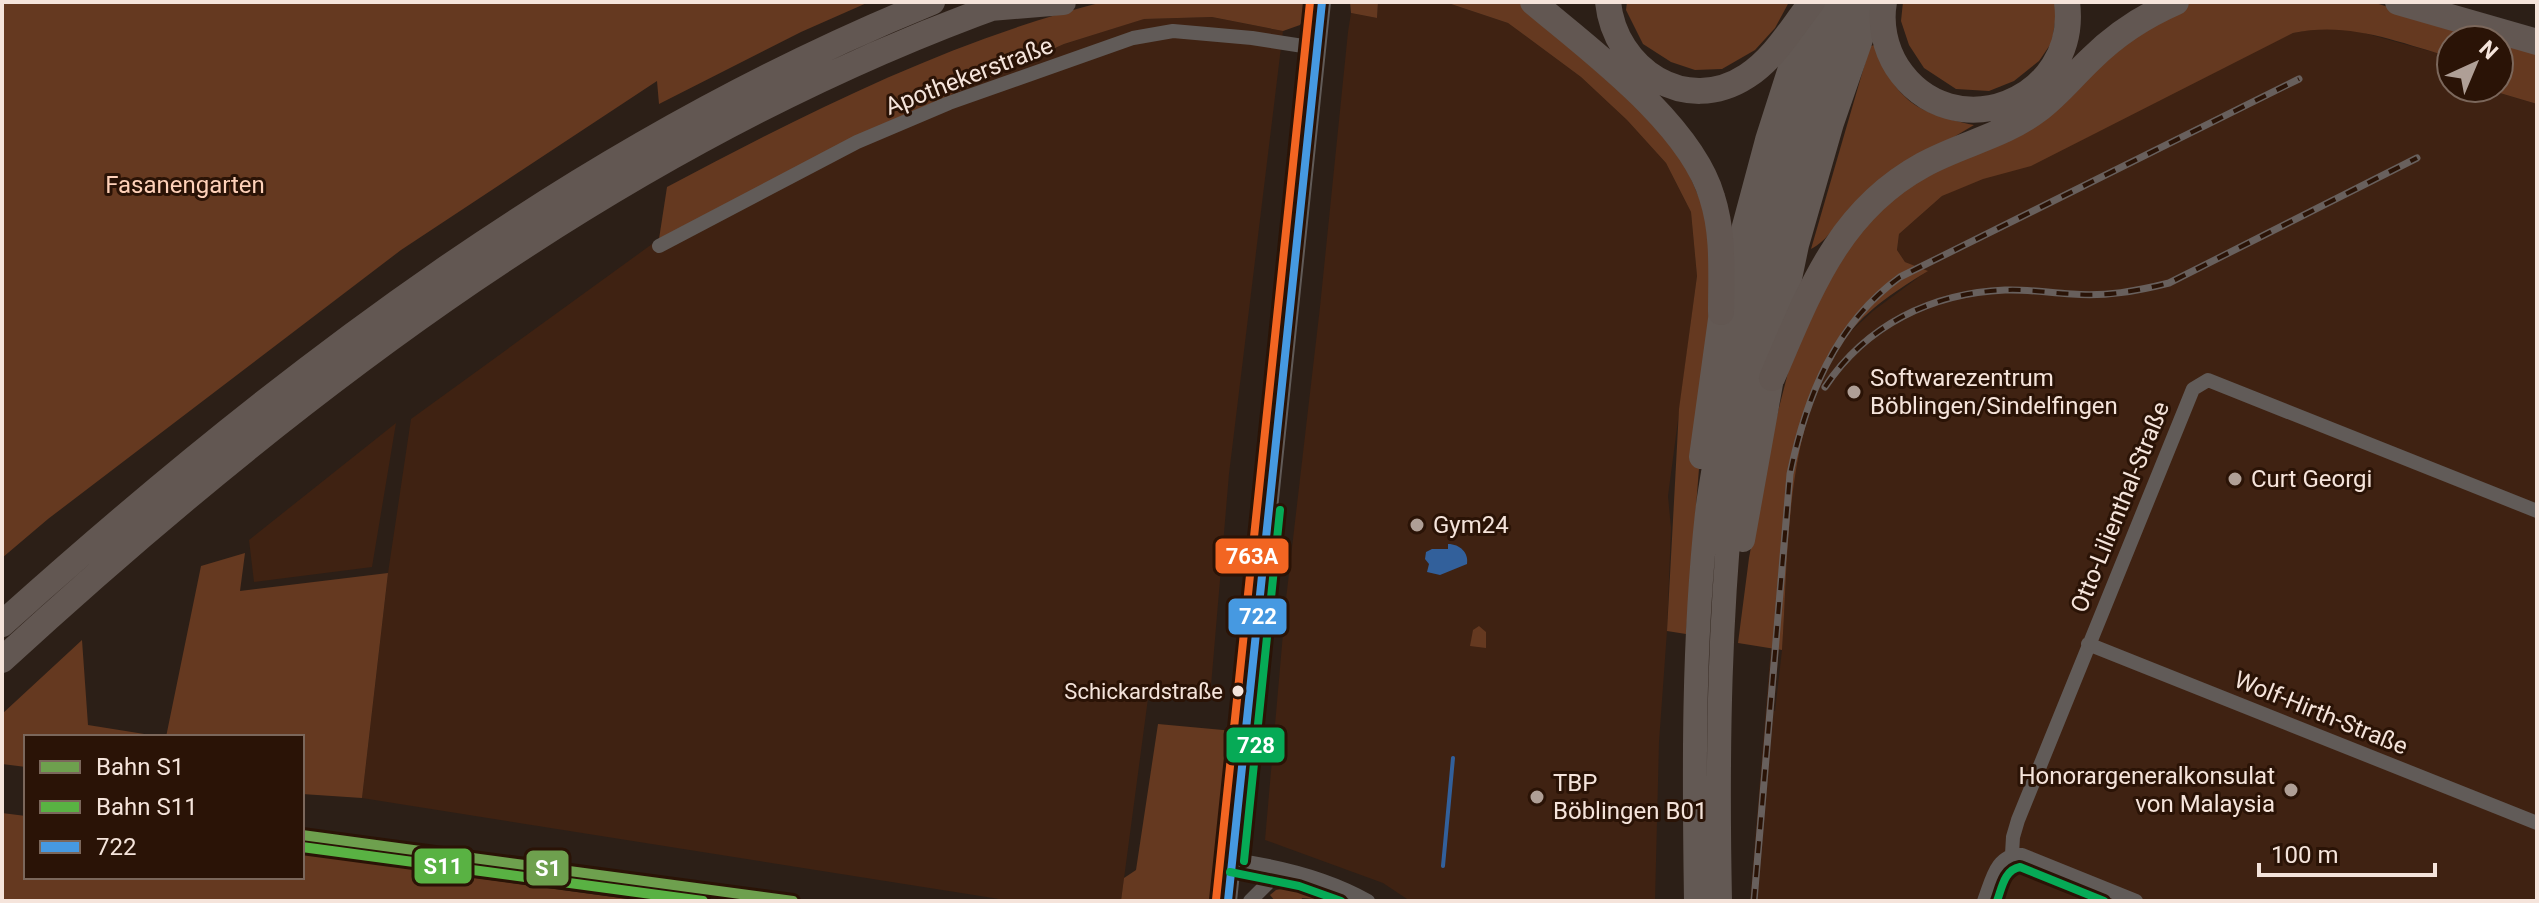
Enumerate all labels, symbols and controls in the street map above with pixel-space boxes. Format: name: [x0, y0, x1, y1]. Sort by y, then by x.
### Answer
north arrow: [2435, 24, 2515, 104]
street label: Apothekerstraße: [881, 31, 1057, 121]
text: N: [2474, 36, 2503, 64]
park label: Fasanengarten: [105, 171, 265, 199]
place label: Softwarezentrum Böblingen/Sindelfingen: [1870, 364, 2118, 420]
marker: Softwarezentrum Böblingen/Sindelfingen: [1845, 383, 1863, 401]
street label: Otto-Lilienthal-Straße: [2065, 397, 2175, 617]
place label: Curt Georgi: [2251, 465, 2372, 493]
marker: Curt Georgi: [2226, 470, 2244, 488]
place label: Gym24: [1433, 511, 1509, 539]
marker: Gym24: [1408, 516, 1426, 534]
line badge: 763A: [1214, 537, 1290, 575]
text: 763A: [1226, 544, 1279, 569]
line badge: 722: [1227, 597, 1288, 636]
text: 722: [1239, 604, 1277, 629]
street label: Wolf-Hirth-Straße: [2230, 665, 2412, 761]
place label: Schickardstraße: [1064, 679, 1223, 704]
marker: Schickardstraße: [1230, 683, 1246, 699]
line badge: 728: [1225, 726, 1286, 764]
text: 728: [1237, 733, 1275, 758]
legend: [24, 735, 304, 879]
text: Bahn S1: [96, 753, 184, 781]
place label: Honorargeneralkonsulat von Malaysia: [2018, 762, 2275, 818]
place label: TBP Böblingen B01: [1553, 769, 1707, 825]
marker: Honorargeneralkonsulat von Malaysia: [2282, 781, 2300, 799]
marker: TBP Böblingen B01: [1528, 788, 1546, 806]
text: Bahn S11: [96, 793, 198, 821]
scale bar: [2259, 827, 2435, 877]
text: 722: [96, 833, 136, 861]
text: 100 m: [2271, 841, 2338, 869]
line badge: S11: [413, 847, 473, 885]
line badge: S1: [525, 849, 570, 887]
text: S11: [424, 854, 462, 879]
text: S1: [535, 856, 561, 881]

